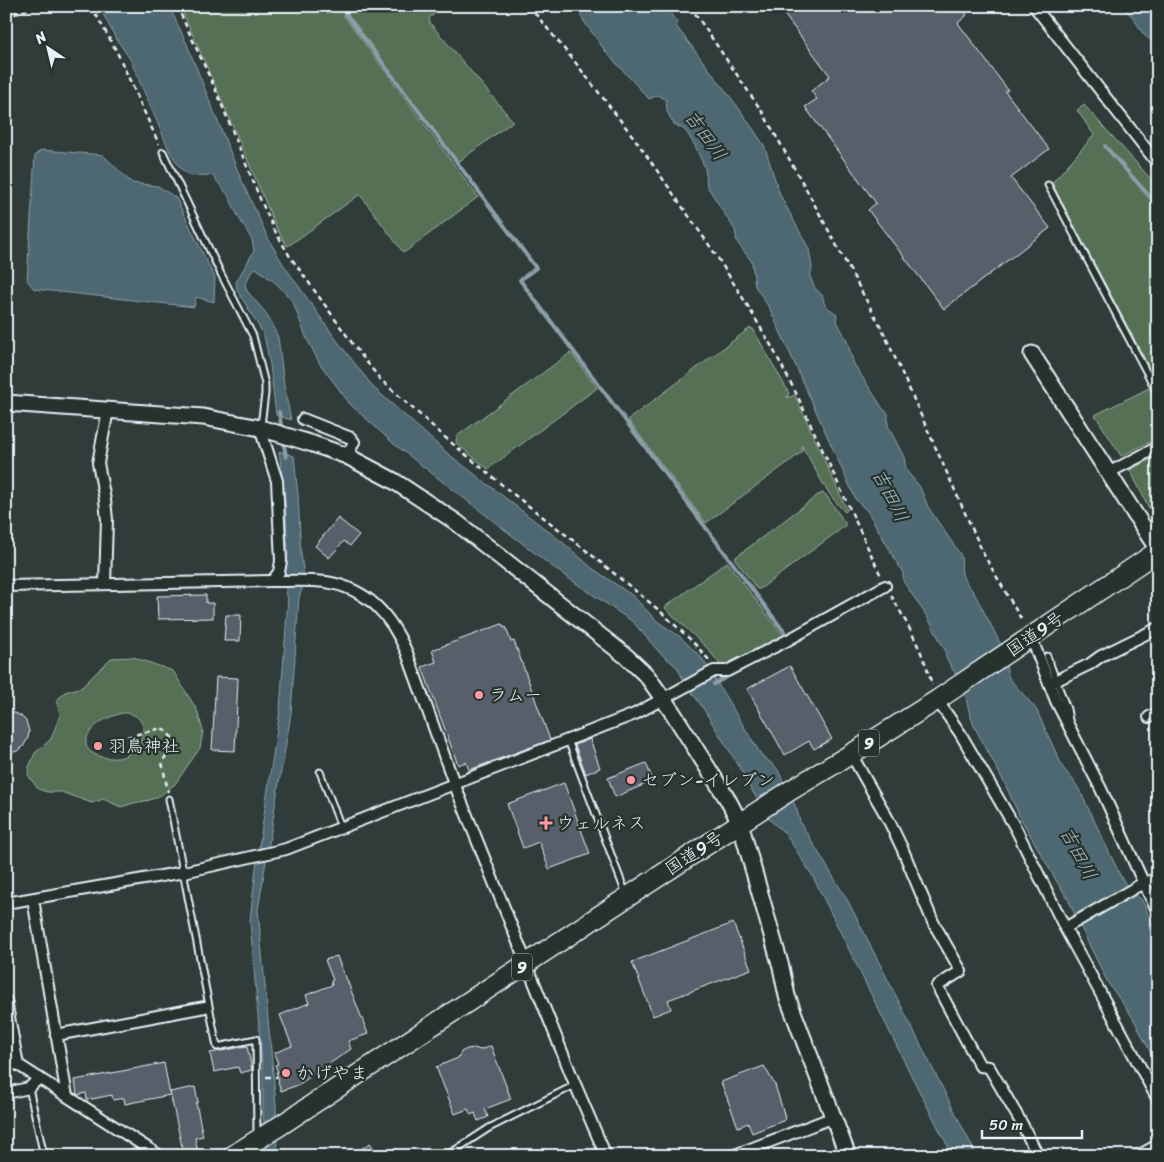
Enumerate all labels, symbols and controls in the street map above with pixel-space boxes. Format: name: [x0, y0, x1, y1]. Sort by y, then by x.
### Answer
north arrow: [22, 22, 72, 72]
text: N: [29, 25, 52, 51]
water label: 吉田川: [675, 103, 736, 168]
water label: 吉田川: [863, 462, 918, 528]
street label: 国道9号: [999, 603, 1071, 665]
place label: ラムー: [489, 679, 542, 711]
marker: ラムー: [473, 689, 485, 701]
place label: 羽鳥神社: [108, 730, 180, 762]
road number: 9: [859, 730, 879, 756]
marker: 羽鳥神社: [92, 740, 104, 752]
place label: セブン-イレブン: [641, 764, 775, 796]
marker: セブン-イレブン: [625, 774, 637, 786]
place label: ウェルネス: [556, 807, 646, 839]
marker: ウェルネス: [540, 817, 552, 829]
water label: 吉田川: [1051, 820, 1107, 886]
street label: 国道9号: [658, 822, 730, 884]
road number: 9: [512, 954, 532, 980]
place label: かげやま: [296, 1057, 368, 1089]
marker: かげやま: [280, 1067, 292, 1079]
scale bar: [982, 1107, 1082, 1139]
text: 50 m: [989, 1112, 1024, 1138]

